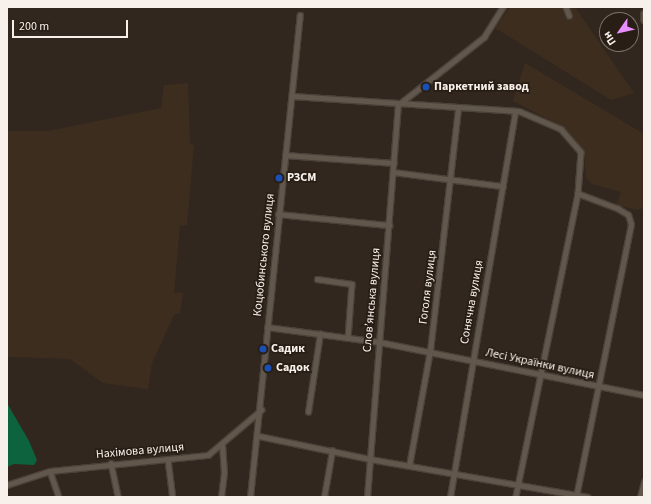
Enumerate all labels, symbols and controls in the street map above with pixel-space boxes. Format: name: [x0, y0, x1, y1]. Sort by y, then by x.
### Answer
scale bar: [14, 12, 130, 38]
north arrow: [599, 12, 639, 52]
text: 200 m: [19, 18, 49, 35]
text: Пн: [599, 29, 620, 48]
place label: Паркетний завод: [434, 80, 529, 94]
marker: Паркетний завод: [421, 82, 431, 92]
place label: РЗСМ: [287, 171, 316, 185]
marker: РЗСМ: [274, 173, 284, 183]
street label: Коцюбинського вулиця: [250, 193, 278, 317]
street label: Слов’янська вулиця: [360, 247, 384, 353]
street label: Гоголя вулиця: [416, 249, 440, 325]
street label: Сонячна вулиця: [458, 259, 486, 345]
place label: Садик: [271, 342, 305, 356]
marker: Садик: [258, 344, 268, 354]
street label: Лесі Українки вулиця: [484, 345, 596, 383]
place label: Садок: [276, 361, 310, 375]
marker: Садок: [263, 363, 273, 373]
street label: Нахімова вулиця: [95, 440, 185, 462]

